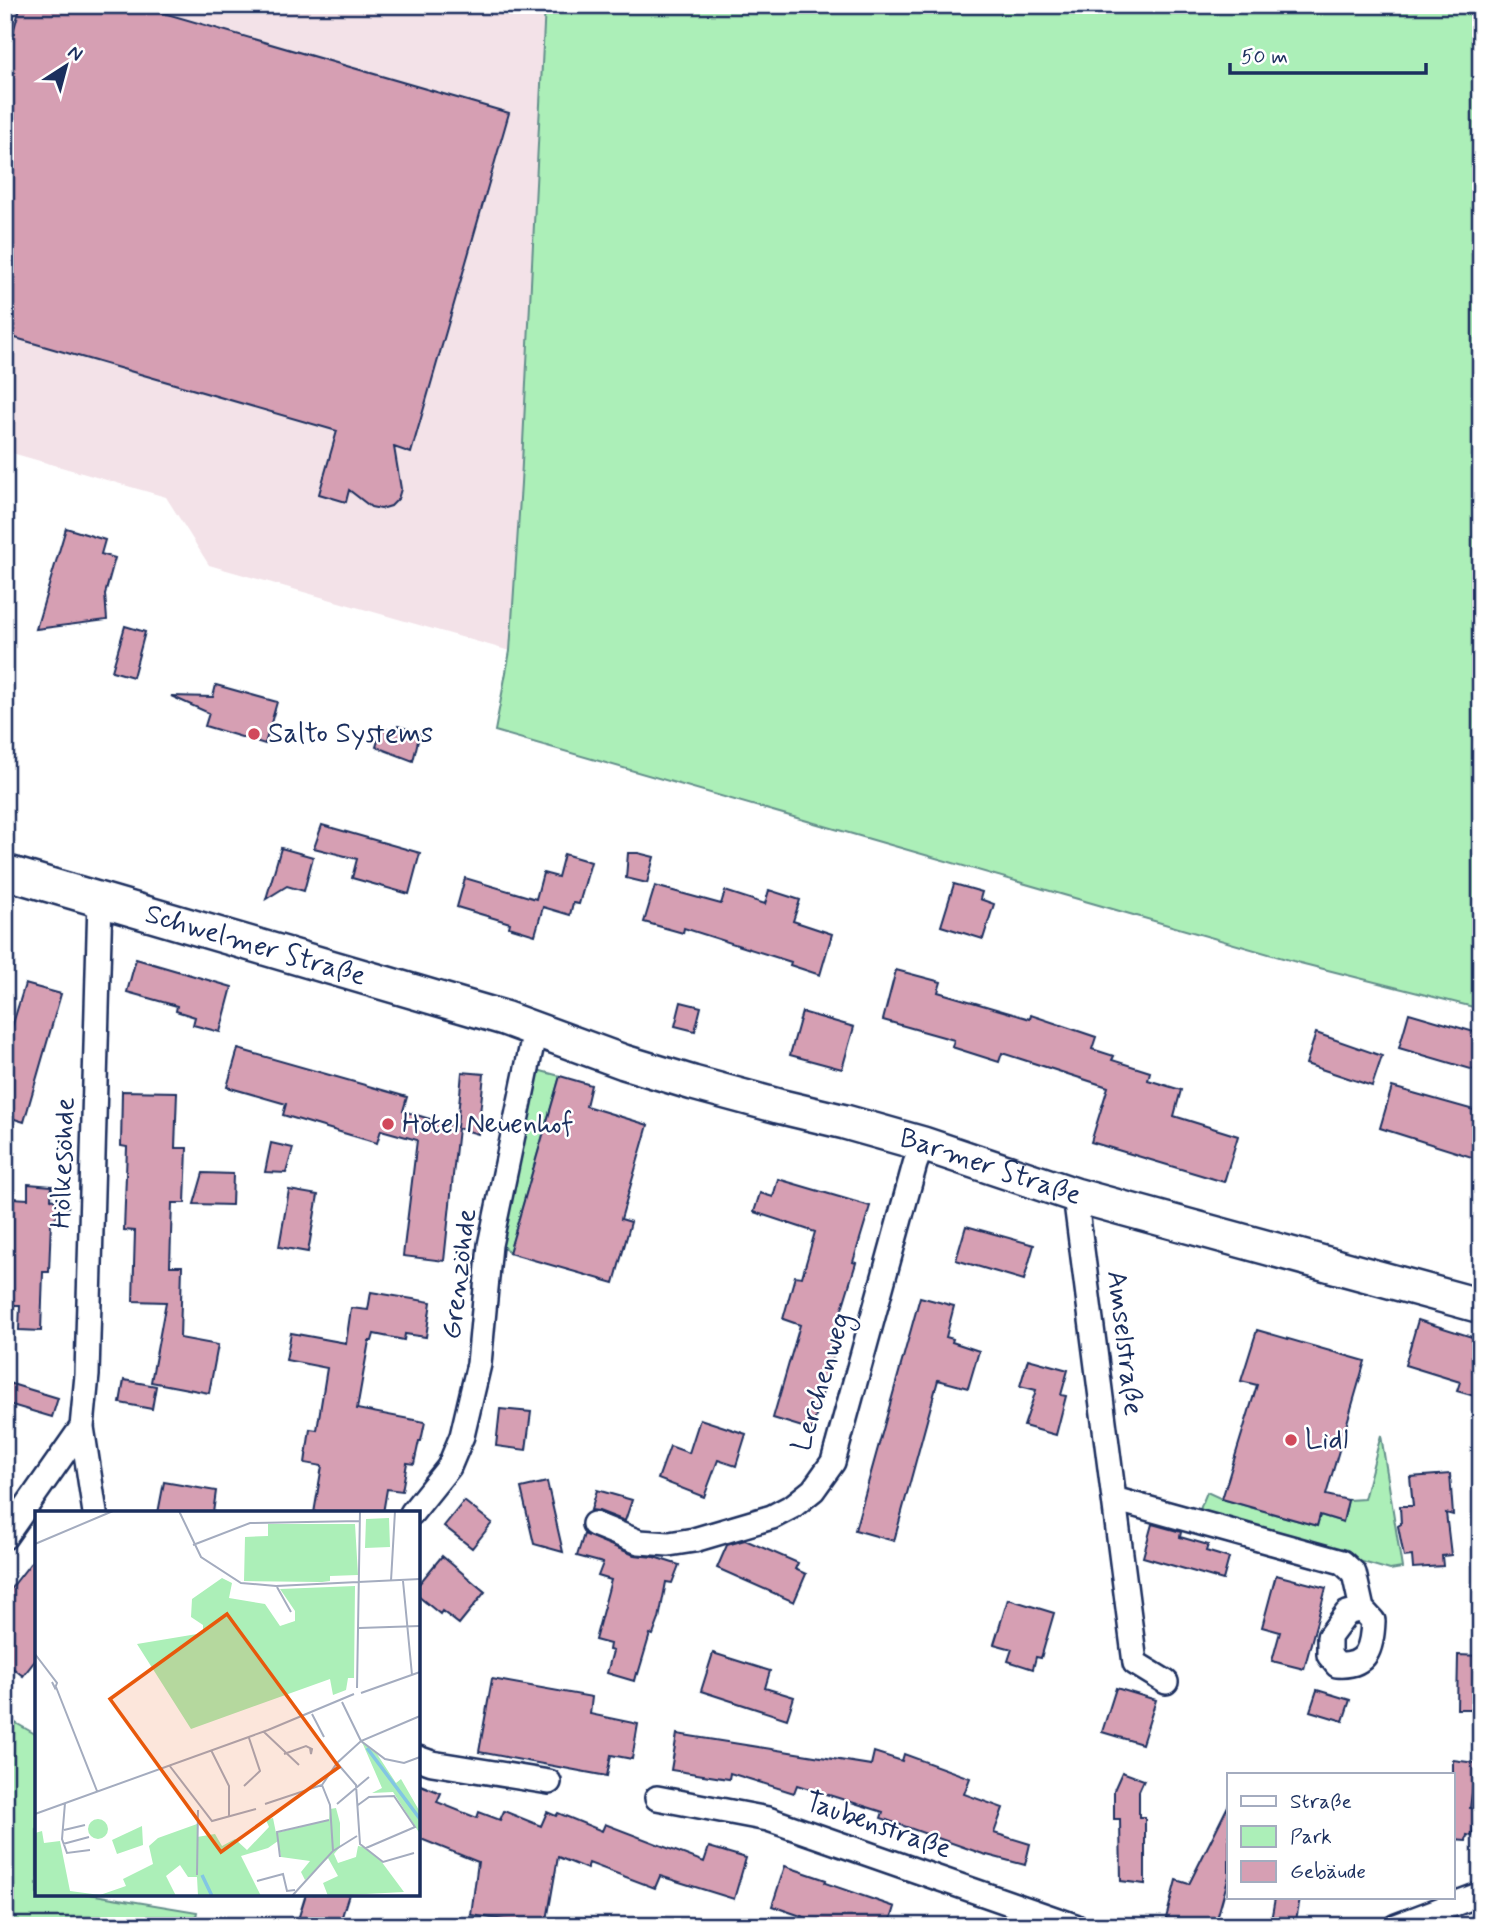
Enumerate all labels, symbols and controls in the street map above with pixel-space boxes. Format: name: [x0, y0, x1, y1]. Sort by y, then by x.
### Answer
north arrow: [32, 32, 102, 102]
scale bar: [1230, 32, 1426, 76]
text: N: [63, 40, 88, 67]
text: 50 m: [1241, 43, 1288, 71]
place label: Salto Systems: [268, 716, 433, 753]
marker: Salto Systems: [246, 726, 262, 742]
street label: Schwelmer Straße: [141, 895, 370, 995]
street label: Hölkesöhde: [43, 1097, 85, 1229]
place label: Hotel Neuenhof: [402, 1106, 574, 1143]
marker: Hotel Neuenhof: [380, 1116, 396, 1132]
street label: Barmer Straße: [896, 1120, 1086, 1214]
street label: Grenzöhde: [434, 1206, 486, 1342]
street label: Amselstraße: [1097, 1268, 1151, 1418]
street label: Lerchenweg: [783, 1308, 863, 1457]
place label: Lidl: [1305, 1422, 1348, 1459]
marker: Lidl: [1283, 1432, 1299, 1448]
inset map: [35, 1511, 420, 1896]
legend: [1227, 1773, 1454, 1899]
street label: Taubenstraße: [800, 1784, 956, 1868]
text: Straße: [1290, 1788, 1352, 1816]
text: Park: [1290, 1823, 1332, 1851]
text: Gebäude: [1290, 1858, 1366, 1886]

